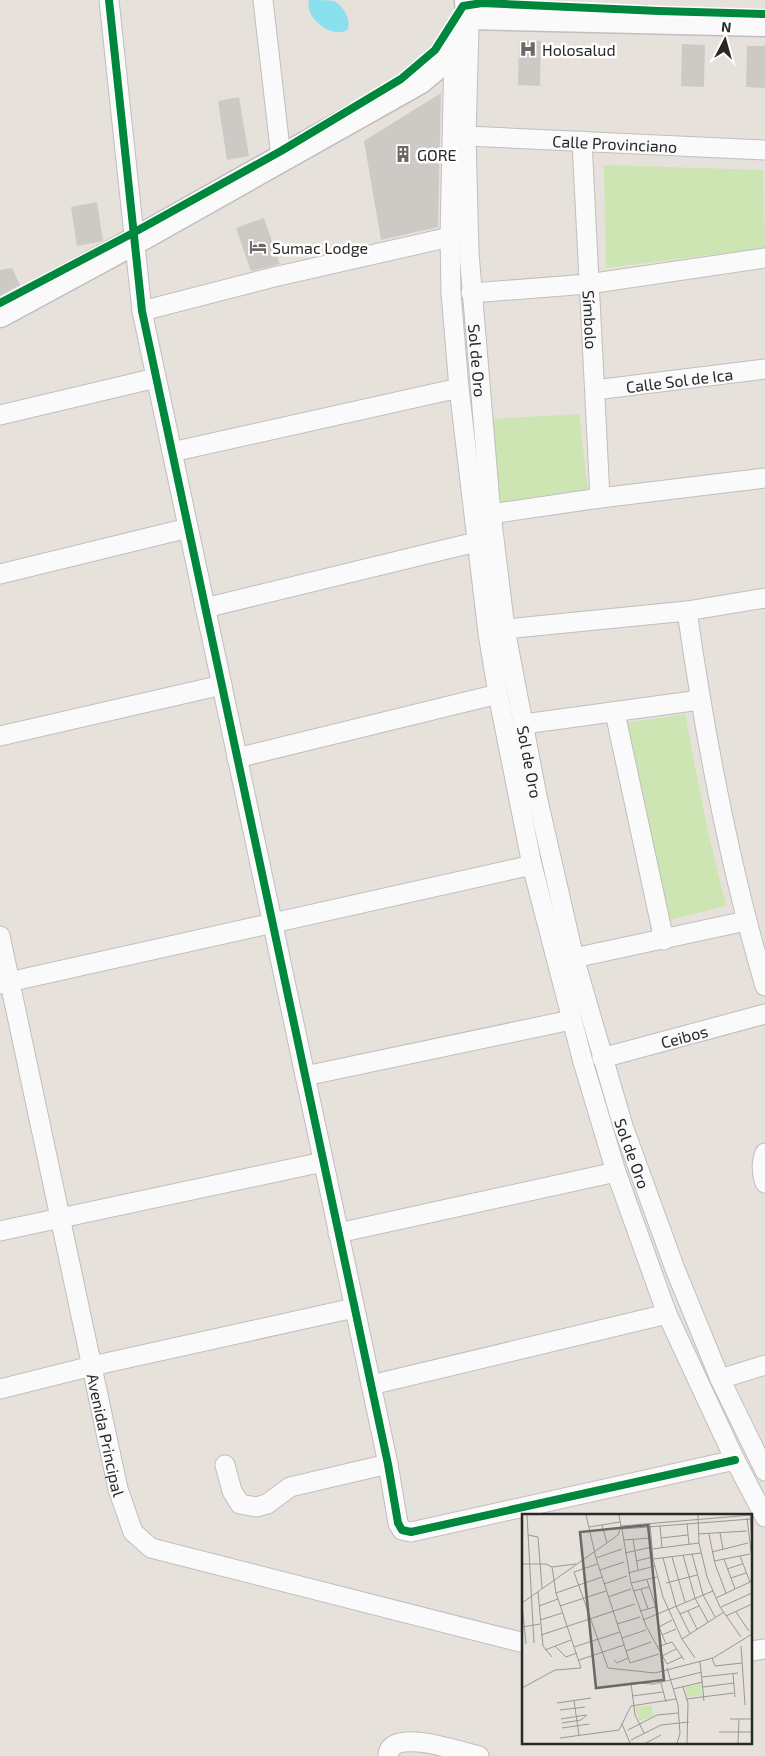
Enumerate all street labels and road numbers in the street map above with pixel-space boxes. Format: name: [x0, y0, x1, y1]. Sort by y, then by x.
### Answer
street label: Calle Provinciano: [552, 131, 678, 155]
street label: Símbolo: [580, 290, 602, 350]
street label: Sol de Oro: [466, 323, 491, 398]
street label: Calle Sol de Ica: [625, 364, 734, 396]
street label: Sol de Oro: [514, 724, 547, 800]
street label: Ceibos: [658, 1020, 710, 1051]
street label: Sol de Oro: [612, 1116, 654, 1191]
street label: Avenida Principal: [84, 1372, 129, 1499]

